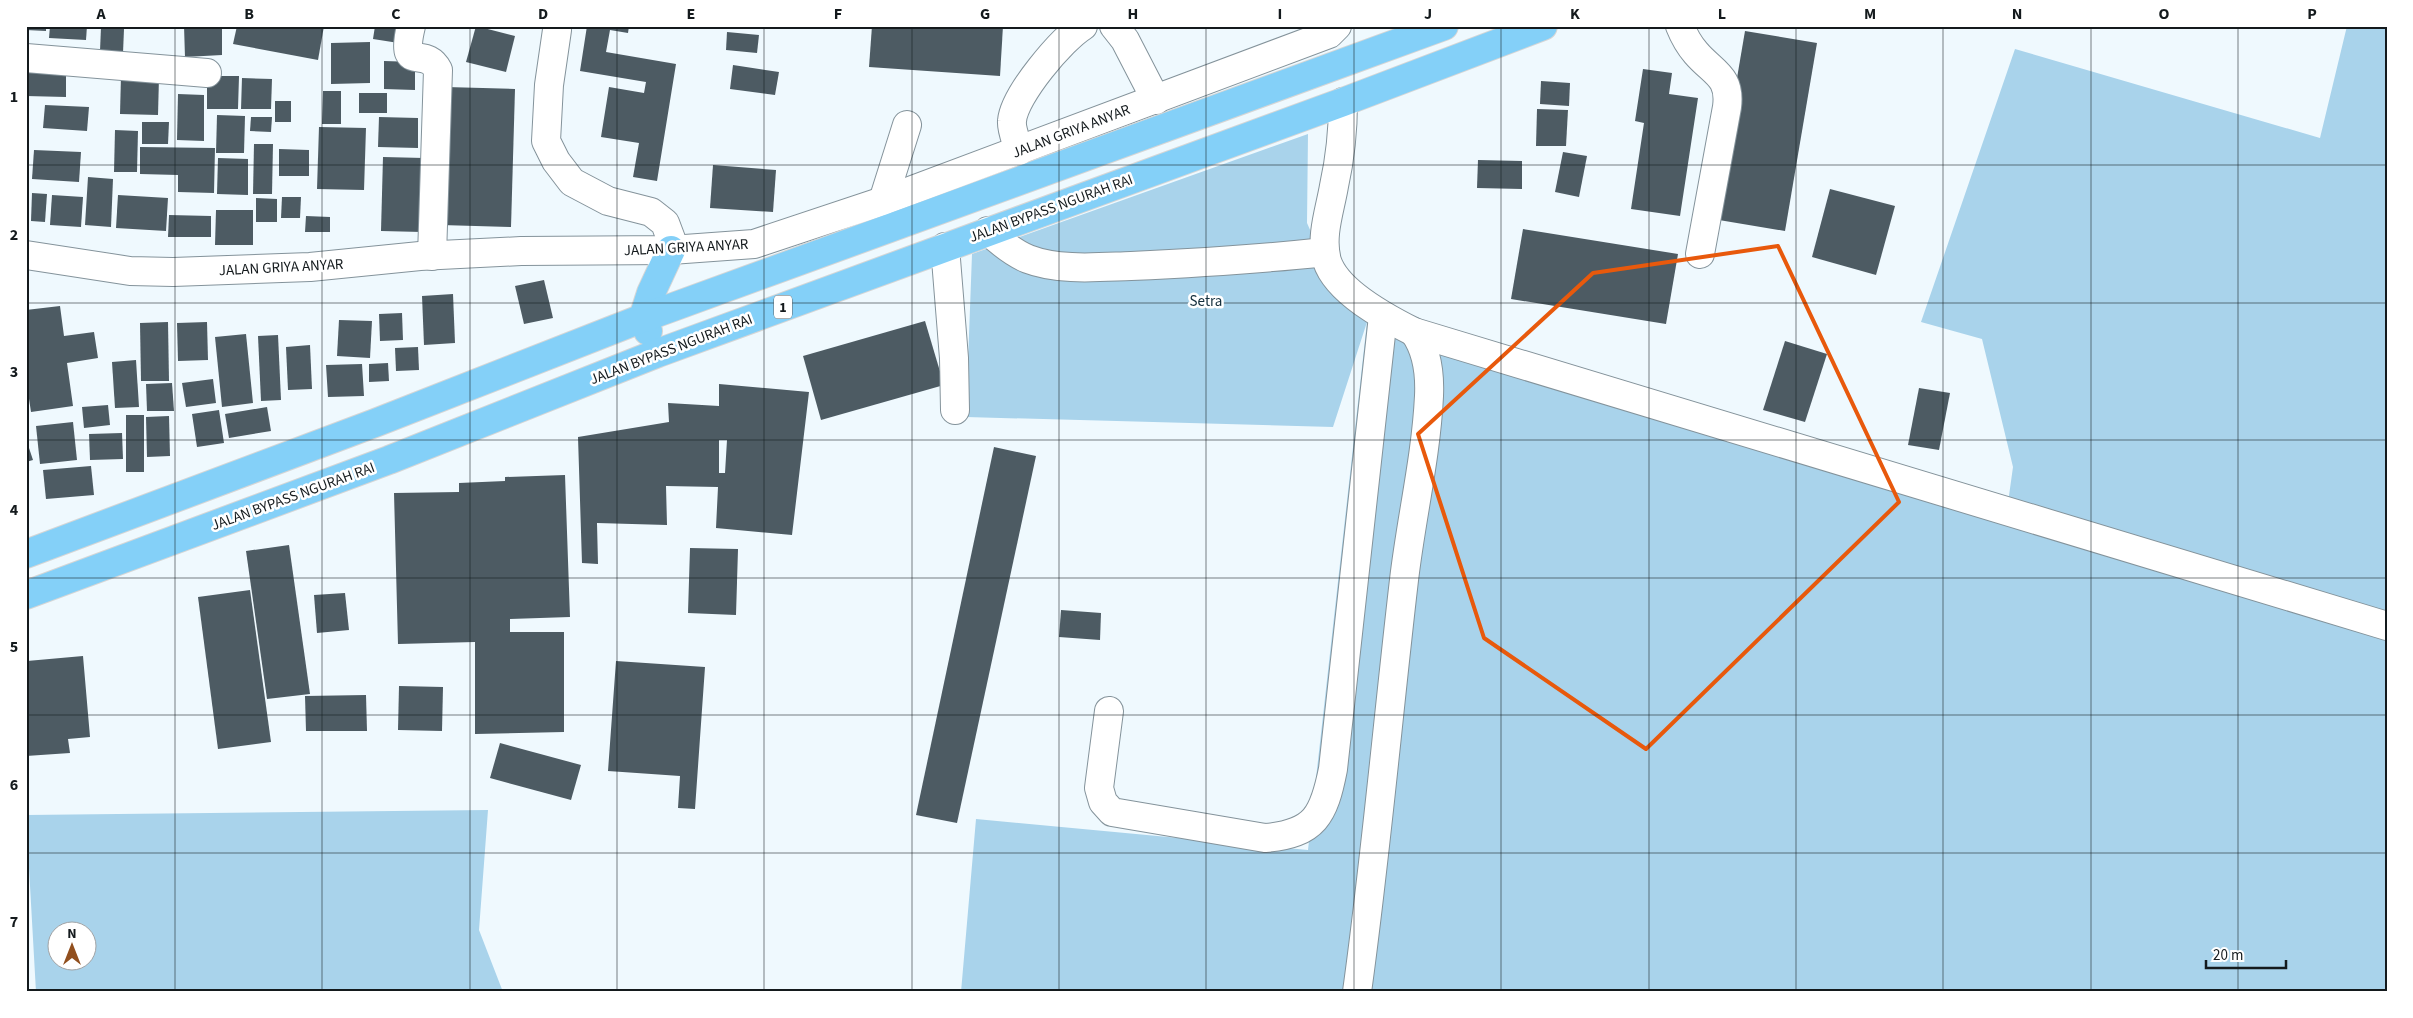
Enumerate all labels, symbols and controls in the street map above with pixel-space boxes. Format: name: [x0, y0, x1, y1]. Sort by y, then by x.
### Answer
text: A: [95, 3, 106, 25]
text: B: [244, 3, 254, 25]
text: C: [391, 3, 401, 25]
text: D: [538, 3, 548, 25]
text: E: [687, 3, 695, 25]
text: F: [834, 3, 842, 25]
text: G: [980, 3, 990, 25]
text: H: [1128, 3, 1138, 25]
text: I: [1278, 3, 1282, 25]
text: J: [1424, 3, 1432, 25]
text: K: [1570, 3, 1580, 25]
text: L: [1718, 3, 1726, 25]
text: M: [1864, 3, 1876, 25]
text: N: [2012, 3, 2022, 25]
text: O: [2159, 3, 2170, 25]
text: P: [2307, 3, 2317, 25]
text: 1: [10, 86, 18, 108]
street label: JALAN GRIYA ANYAR: [1009, 99, 1134, 164]
street label: JALAN BYPASS NGURAH RAI: [966, 169, 1136, 248]
text: 2: [10, 224, 18, 246]
street label: JALAN GRIYA ANYAR: [623, 234, 749, 261]
street label: JALAN GRIYA ANYAR: [218, 254, 344, 281]
park label: Setra: [1190, 291, 1222, 312]
road number: 1: [774, 296, 792, 318]
street label: JALAN BYPASS NGURAH RAI: [587, 309, 756, 390]
text: 3: [10, 361, 18, 383]
street label: JALAN BYPASS NGURAH RAI: [208, 457, 378, 536]
text: 4: [10, 499, 19, 521]
text: 5: [10, 636, 18, 658]
text: 6: [10, 774, 18, 796]
text: 7: [10, 911, 18, 933]
north arrow: [48, 920, 98, 970]
text: N: [67, 924, 77, 944]
scale bar: [2206, 938, 2286, 970]
text: 20 m: [2213, 945, 2243, 966]

